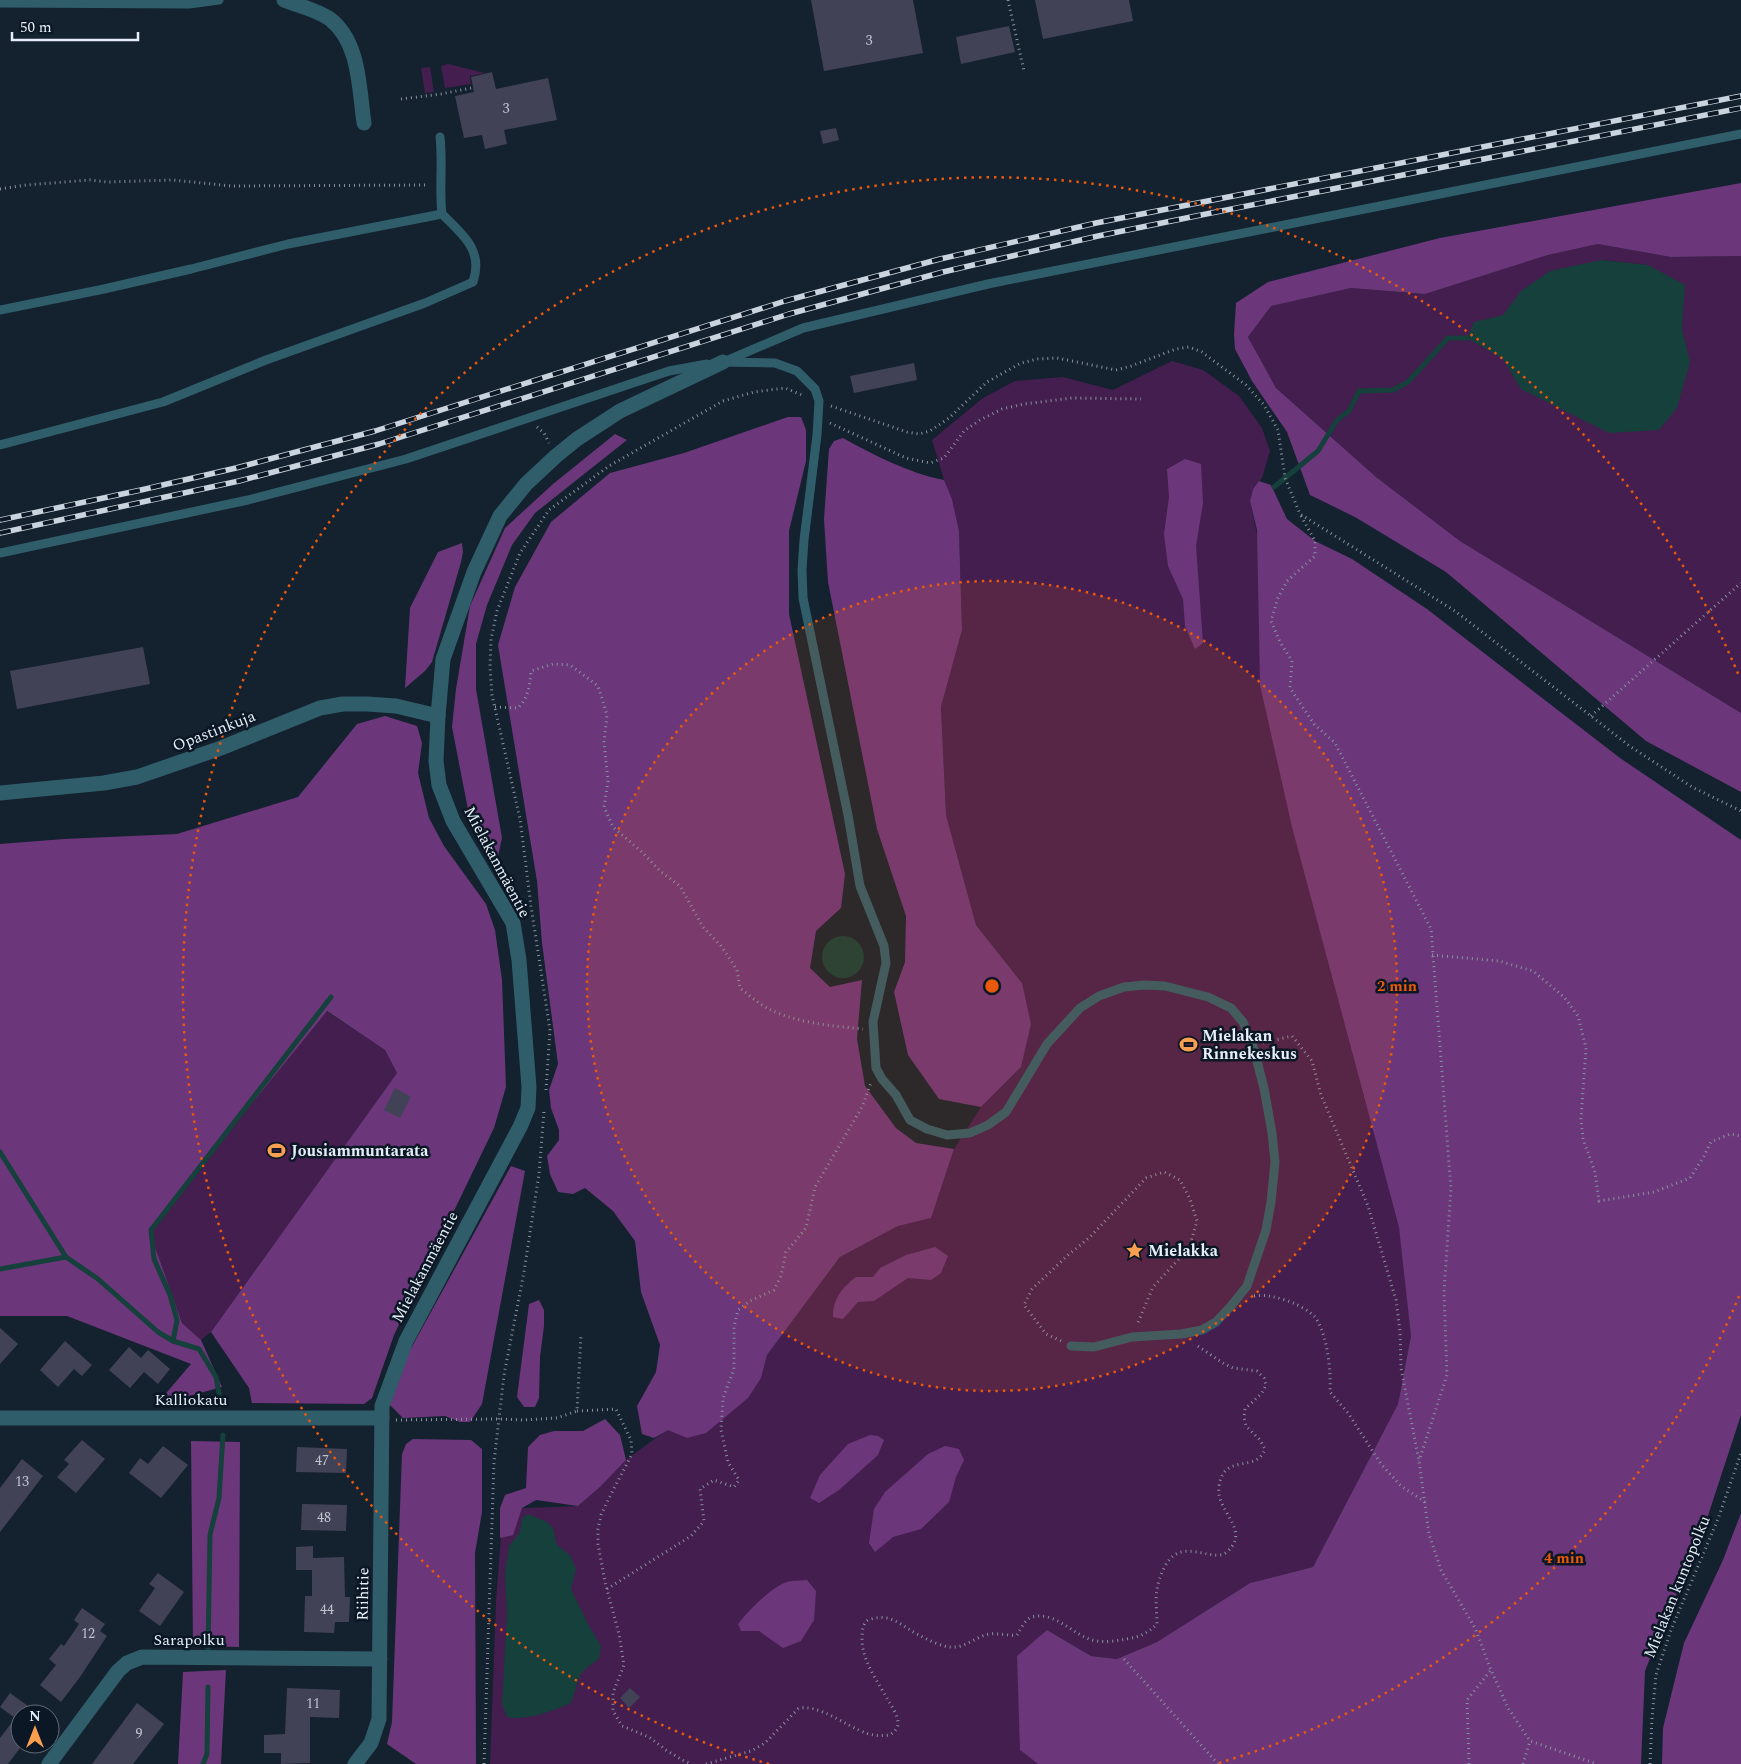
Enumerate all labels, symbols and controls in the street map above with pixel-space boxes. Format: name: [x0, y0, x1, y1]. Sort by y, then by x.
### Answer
scale bar: [12, 10, 139, 42]
text: 50 m: [20, 16, 52, 39]
house number: 3: [866, 30, 873, 51]
house number: 3: [503, 98, 510, 119]
street label: Opastinkuja: [169, 704, 259, 758]
street label: Mielakanmäentie: [457, 802, 537, 922]
text: 2 min: [1377, 975, 1417, 998]
centre of rings: [983, 977, 1001, 995]
place label: Mielakan Rinnekeskus: [1202, 1024, 1297, 1066]
sports icon: Mielakan Rinnekeskus: [1178, 1035, 1198, 1055]
place label: Jousiammuntarata: [291, 1139, 429, 1163]
sports icon: Jousiammuntarata: [267, 1141, 287, 1161]
street label: Mielakanmäentie: [385, 1207, 465, 1327]
place label: Mielakka: [1148, 1239, 1219, 1263]
place icon: Mielakka: [1124, 1241, 1144, 1261]
street label: Kalliokatu: [154, 1388, 228, 1412]
house number: 47: [315, 1450, 329, 1471]
house number: 13: [15, 1471, 29, 1492]
house number: 48: [317, 1507, 331, 1528]
street label: Mielakan kuntopolku: [1637, 1512, 1717, 1662]
text: 4 min: [1544, 1547, 1584, 1570]
street label: Riihitie: [351, 1567, 375, 1621]
house number: 44: [320, 1599, 334, 1620]
house number: 12: [81, 1623, 95, 1644]
street label: Sarapolku: [153, 1628, 225, 1652]
house number: 11: [306, 1693, 320, 1714]
north arrow: [10, 1704, 60, 1754]
text: N: [29, 1706, 41, 1727]
house number: 9: [136, 1723, 143, 1744]

